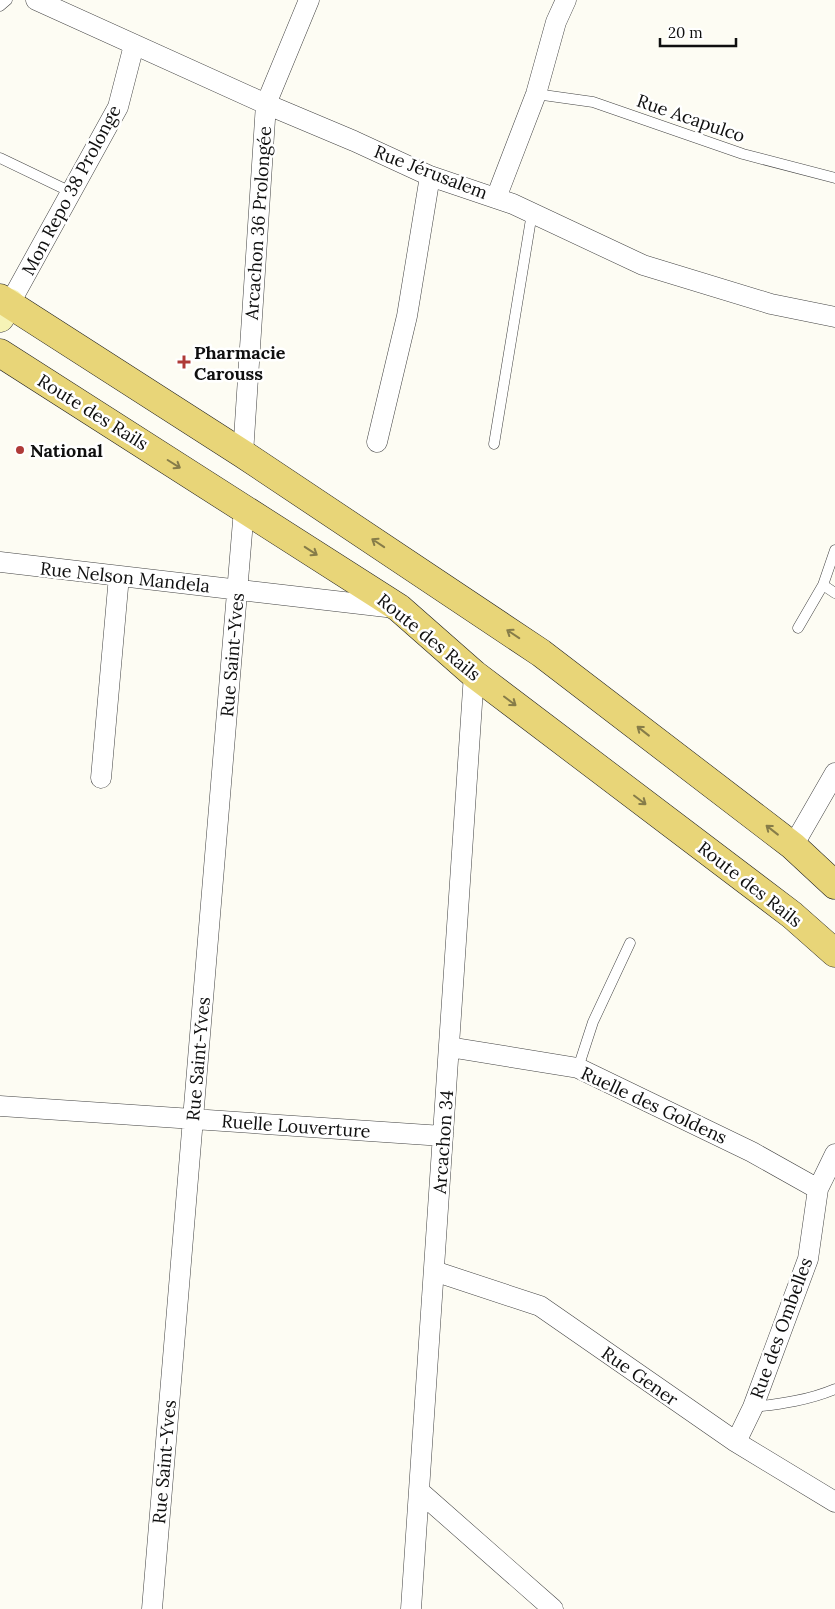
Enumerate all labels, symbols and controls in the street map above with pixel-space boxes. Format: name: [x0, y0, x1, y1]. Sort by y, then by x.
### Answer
scale bar: [660, 15, 736, 47]
text: 20 m: [668, 23, 703, 42]
street label: Rue Acapulco: [634, 89, 748, 147]
street label: Mon Repo 38 Prolonge: [16, 101, 126, 279]
street label: Arcachon 36 Prolongée: [240, 125, 276, 322]
street label: Rue Jérusalem: [371, 140, 491, 204]
place label: Pharmacie Carouss: [194, 341, 286, 385]
marker: Pharmacie Carouss: [178, 356, 190, 368]
street label: Route des Rails: [33, 369, 153, 455]
place label: National: [30, 439, 103, 462]
marker: National: [14, 444, 26, 456]
one-way arrow: [167, 458, 181, 469]
one-way arrow: [371, 538, 385, 548]
one-way arrow: [303, 547, 317, 557]
street label: Rue Nelson Mandela: [39, 557, 211, 597]
street label: Route des Rails: [373, 588, 485, 686]
street label: Rue Saint-Yves: [215, 592, 249, 718]
one-way arrow: [506, 629, 520, 639]
one-way arrow: [503, 696, 516, 707]
one-way arrow: [636, 726, 650, 736]
one-way arrow: [633, 794, 646, 805]
one-way arrow: [765, 825, 779, 835]
street label: Route des Rails: [693, 836, 807, 932]
street label: Rue Saint-Yves: [181, 996, 215, 1122]
street label: Ruelle des Goldens: [577, 1061, 731, 1149]
street label: Arcachon 34: [428, 1089, 458, 1196]
street label: Ruelle Louverture: [221, 1109, 372, 1143]
street label: Rue des Ombelles: [745, 1254, 817, 1402]
street label: Rue Gener: [597, 1341, 683, 1411]
street label: Rue Saint-Yves: [147, 1399, 181, 1525]

